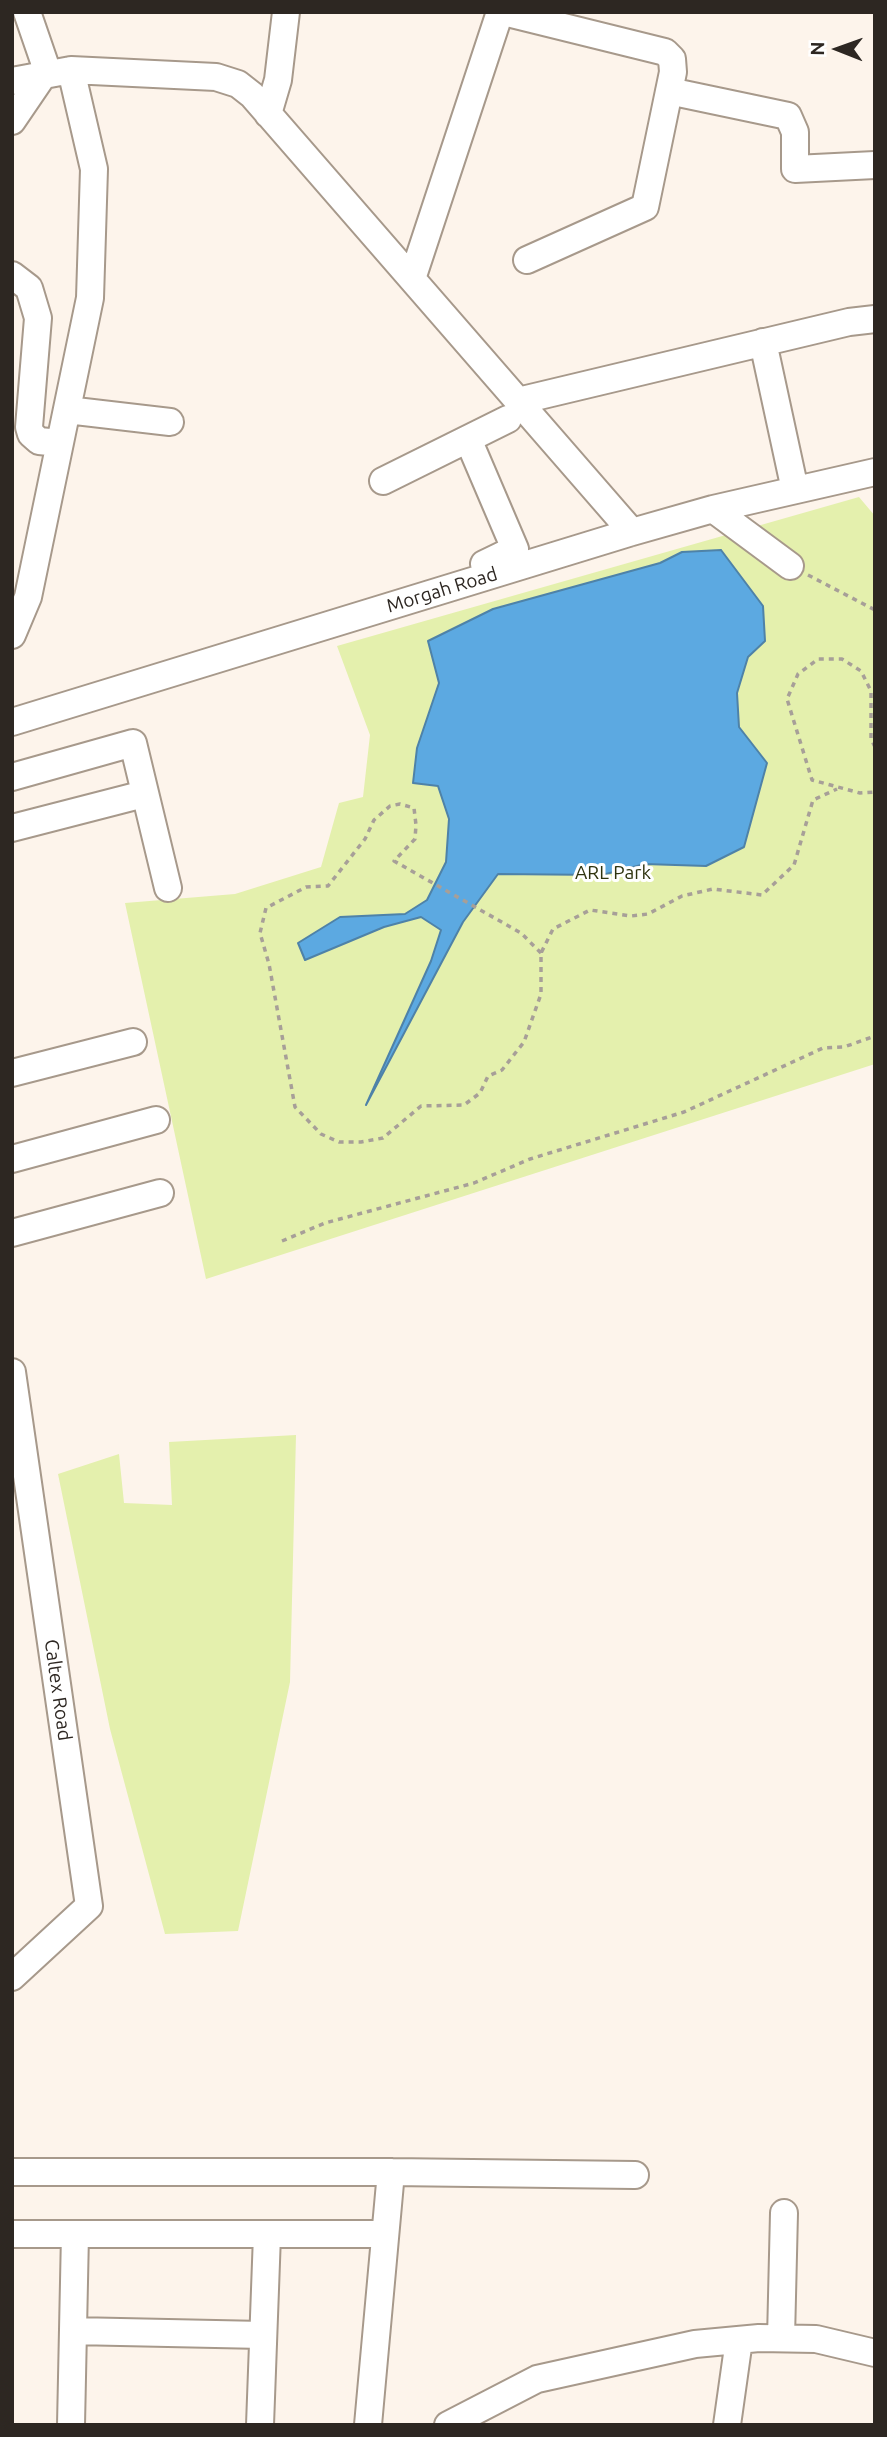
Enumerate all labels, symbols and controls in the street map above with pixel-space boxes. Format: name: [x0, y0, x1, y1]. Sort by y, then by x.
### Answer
north arrow: [803, 14, 873, 84]
text: N: [806, 41, 828, 56]
street label: Morgah Road: [384, 562, 500, 618]
park label: ARL Park: [575, 862, 651, 884]
street label: Caltex Road: [40, 1638, 76, 1742]

